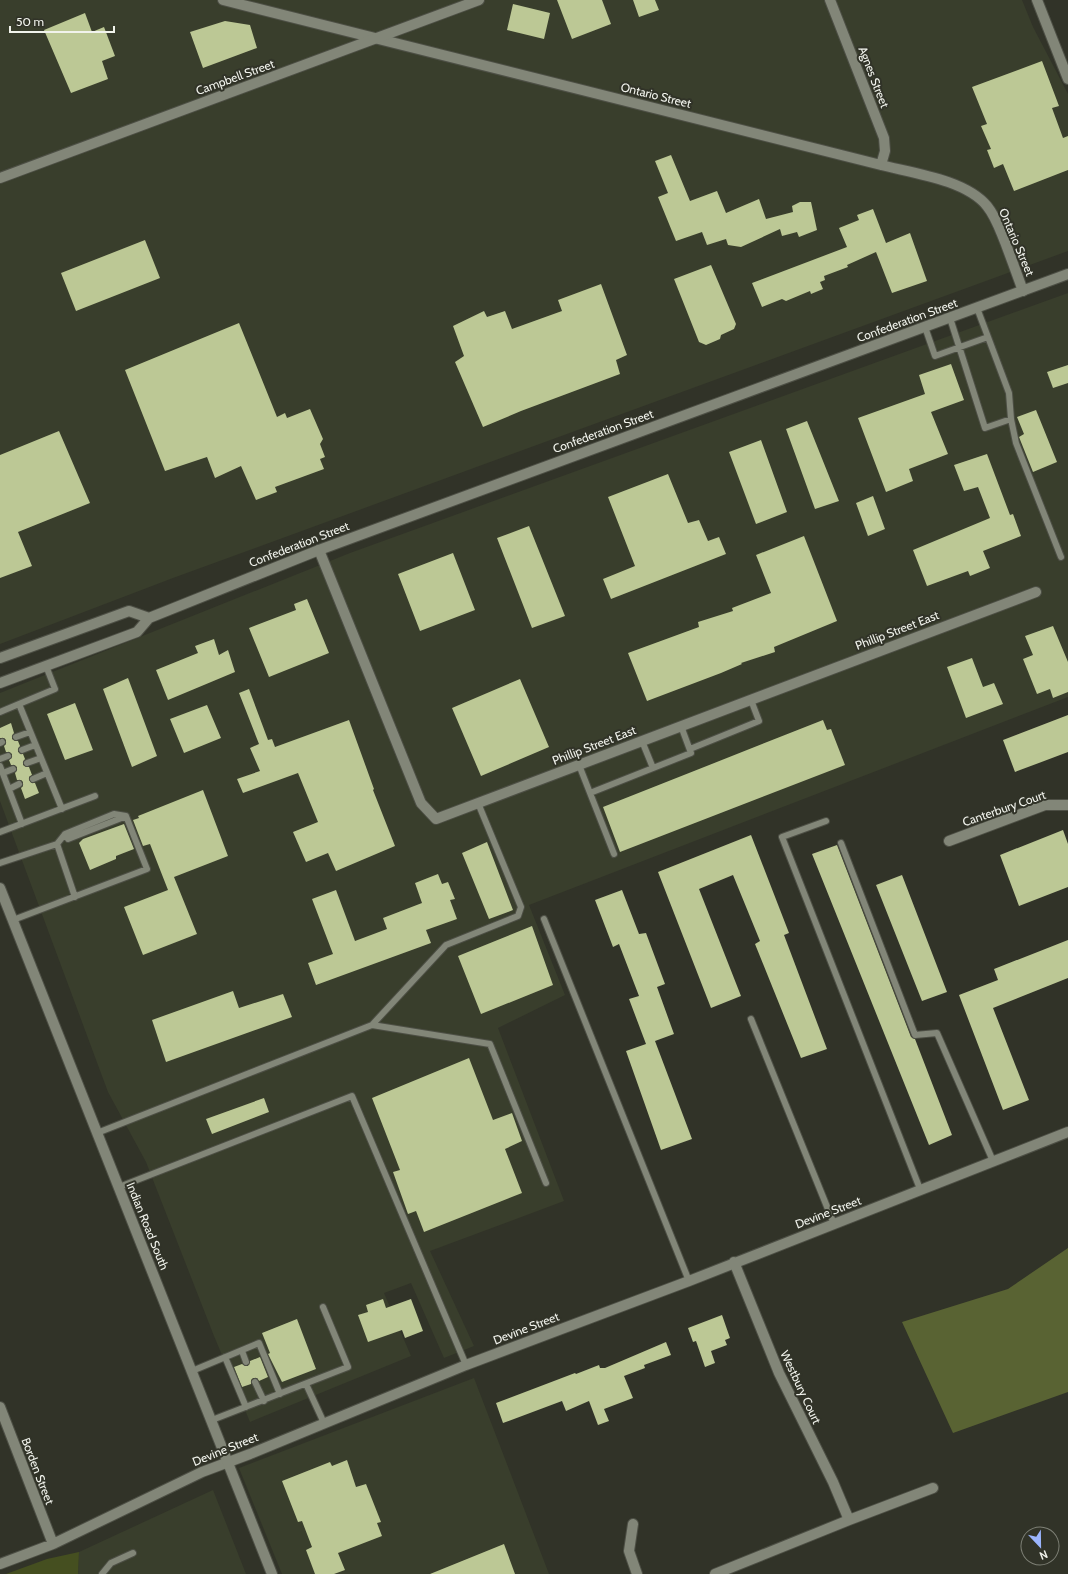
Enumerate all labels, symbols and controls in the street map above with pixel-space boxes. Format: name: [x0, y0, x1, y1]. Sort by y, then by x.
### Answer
scale bar: [10, 8, 114, 34]
text: 50 m: [16, 14, 44, 29]
street label: Agnes Street: [855, 44, 893, 110]
street label: Campbell Street: [194, 56, 276, 98]
street label: Ontario Street: [619, 79, 693, 111]
street label: Ontario Street: [996, 206, 1038, 278]
street label: Confederation Street: [855, 295, 959, 345]
street label: Confederation Street: [551, 406, 655, 456]
street label: Confederation Street: [247, 518, 351, 570]
street label: Phillip Street East: [853, 607, 941, 653]
street label: Phillip Street East: [550, 722, 638, 768]
street label: Canterbury Court: [960, 787, 1048, 829]
street label: Indian Road South: [124, 1180, 172, 1272]
street label: Devine Street: [793, 1193, 863, 1231]
street label: Devine Street: [491, 1309, 561, 1347]
street label: Westbury Court: [777, 1348, 825, 1426]
street label: Devine Street: [190, 1429, 260, 1469]
street label: Borden Street: [18, 1435, 58, 1507]
north arrow: [1020, 1526, 1060, 1566]
text: N: [1038, 1547, 1050, 1563]

